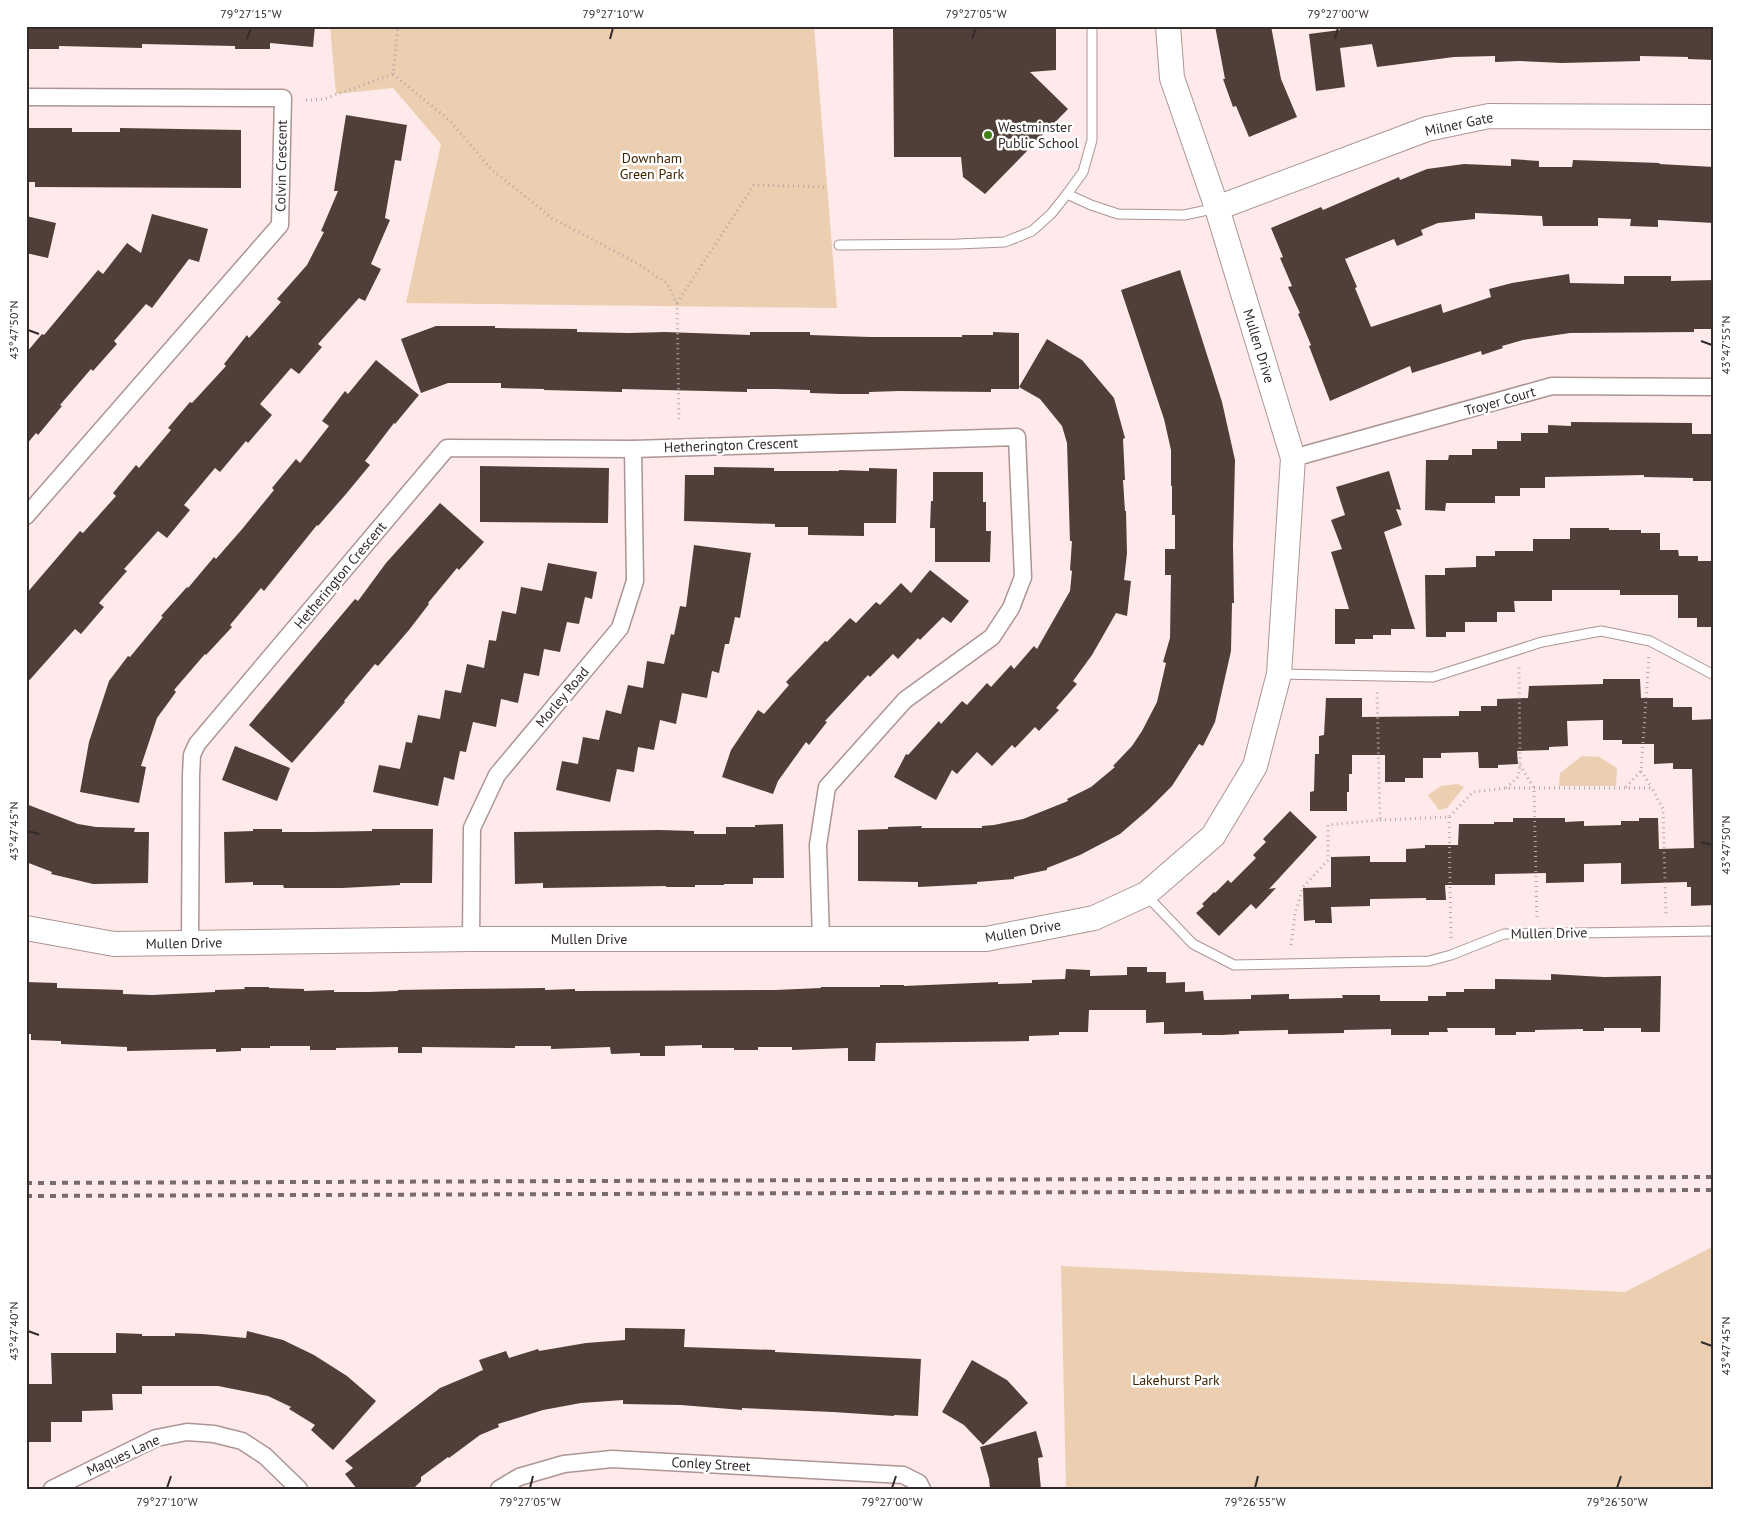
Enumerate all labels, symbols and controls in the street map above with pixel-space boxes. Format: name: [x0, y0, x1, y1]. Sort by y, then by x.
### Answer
text: 79°27'15"W: [220, 6, 282, 21]
text: 79°27'10"W: [582, 6, 644, 21]
text: 79°27'05"W: [945, 6, 1007, 21]
text: 79°27'00"W: [1307, 6, 1369, 21]
street label: Milner Gate: [1423, 108, 1495, 140]
place label: Westminster Public School: [998, 118, 1079, 152]
street label: Colvin Crescent: [271, 120, 291, 212]
marker: Westminster Public School: [982, 129, 994, 141]
park label: Downham Green Park: [620, 149, 685, 183]
text: 43°47'50"N: [6, 300, 21, 360]
street label: Mullen Drive: [1239, 307, 1279, 385]
text: 43°47'55"N: [1718, 315, 1733, 375]
street label: Troyer Court: [1463, 382, 1538, 420]
street label: Hetherington Crescent: [664, 434, 799, 456]
street label: Hetherington Crescent: [290, 518, 390, 632]
street label: Morley Road: [531, 663, 593, 731]
text: 43°47'45"N: [6, 801, 21, 861]
text: 43°47'50"N: [1718, 815, 1733, 875]
street label: Mullen Drive: [984, 915, 1062, 947]
street label: Mullen Drive: [1511, 923, 1587, 943]
street label: Mullen Drive: [551, 930, 627, 948]
street label: Mullen Drive: [146, 933, 222, 953]
text: 43°47'40"N: [6, 1301, 21, 1361]
text: 43°47'45"N: [1718, 1316, 1733, 1376]
park label: Lakehurst Park: [1132, 1371, 1220, 1389]
street label: Maques Lane: [84, 1430, 162, 1480]
street label: Conley Street: [671, 1453, 751, 1475]
text: 79°27'10"W: [136, 1494, 198, 1509]
text: 79°27'05"W: [499, 1494, 561, 1509]
text: 79°27'00"W: [861, 1494, 923, 1509]
text: 79°26'55"W: [1224, 1494, 1286, 1509]
text: 79°26'50"W: [1586, 1494, 1648, 1509]

